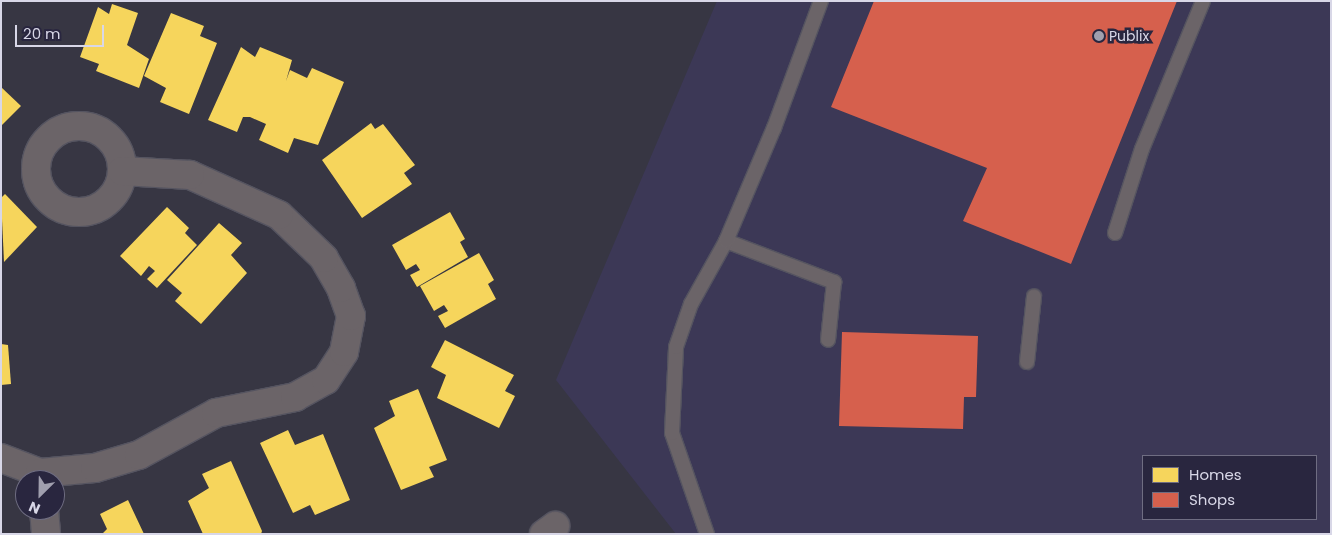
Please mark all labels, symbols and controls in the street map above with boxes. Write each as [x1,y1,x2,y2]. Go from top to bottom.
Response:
scale bar [18,15,106,47]
text: 20 m [23,23,61,44]
place label: Publix [1109,28,1149,44]
marker: Publix [1093,30,1105,42]
legend [1142,455,1317,520]
text: Homes [1189,464,1242,485]
north arrow [15,470,65,520]
text: Shops [1189,489,1235,510]
text: N [26,497,43,519]

